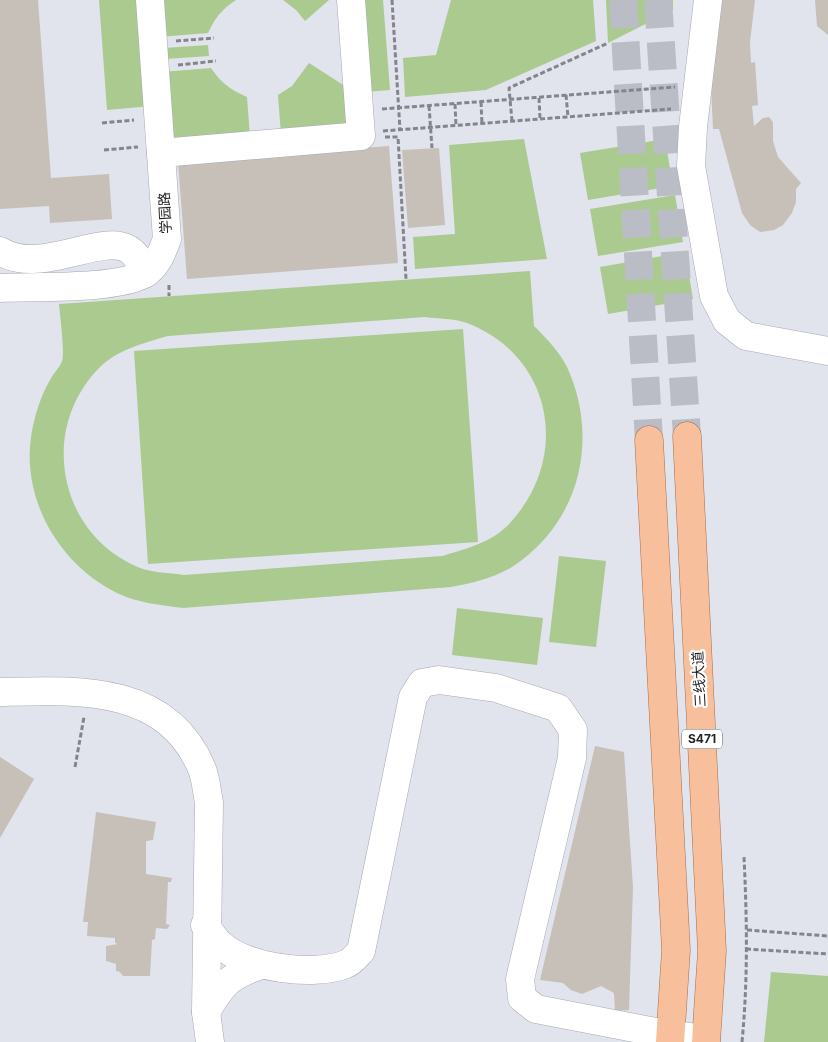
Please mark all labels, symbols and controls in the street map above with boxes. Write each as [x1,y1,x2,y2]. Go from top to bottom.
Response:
street label: 学园路 [155,192,174,234]
street label: 三线大道 [689,651,708,707]
road number: S471 [682,730,722,749]

